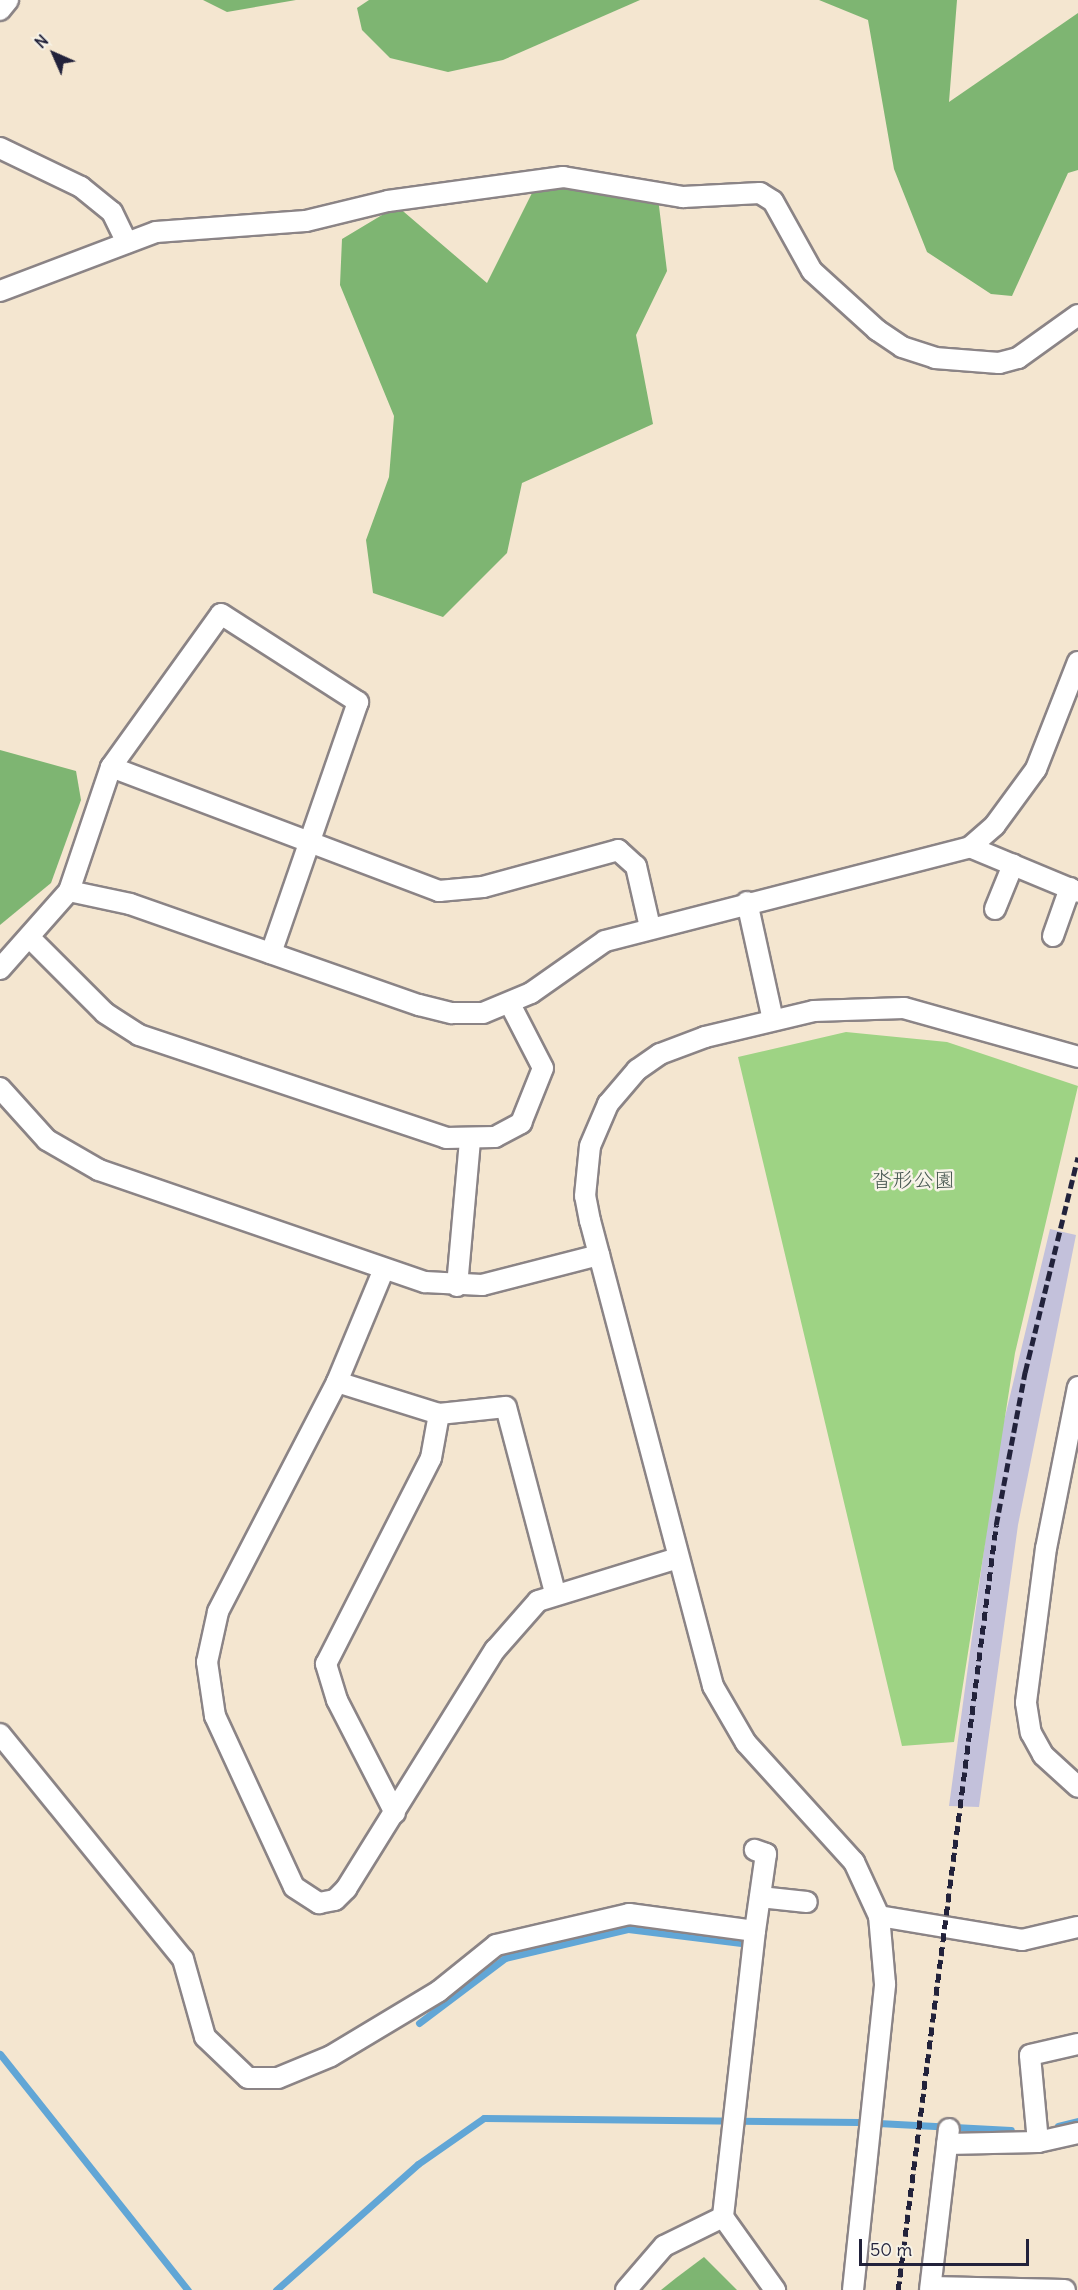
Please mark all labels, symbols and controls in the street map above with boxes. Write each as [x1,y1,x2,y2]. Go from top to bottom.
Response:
north arrow [24,24,84,84]
text: N [30,30,52,52]
park label: 沓形公園 [871,1167,955,1193]
scale bar [862,2227,1032,2265]
text: 50 m [870,2238,912,2261]

